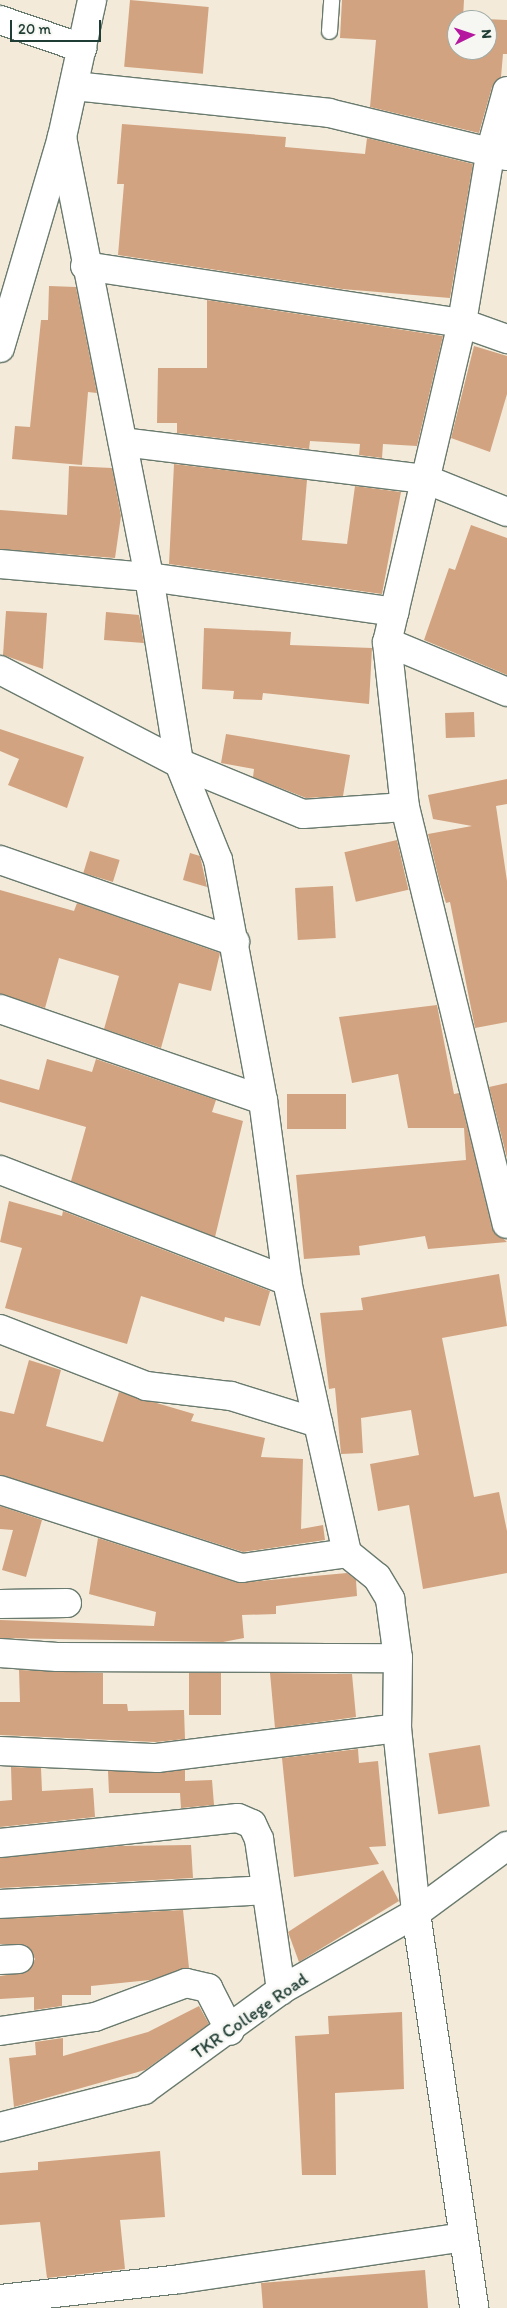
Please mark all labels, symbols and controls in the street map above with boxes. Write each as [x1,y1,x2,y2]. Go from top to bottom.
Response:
scale bar [12,10,104,42]
north arrow [447,10,497,60]
text: 20 m [18,20,51,38]
text: N [478,29,495,39]
street label: TKR College Road [188,1968,312,2064]

